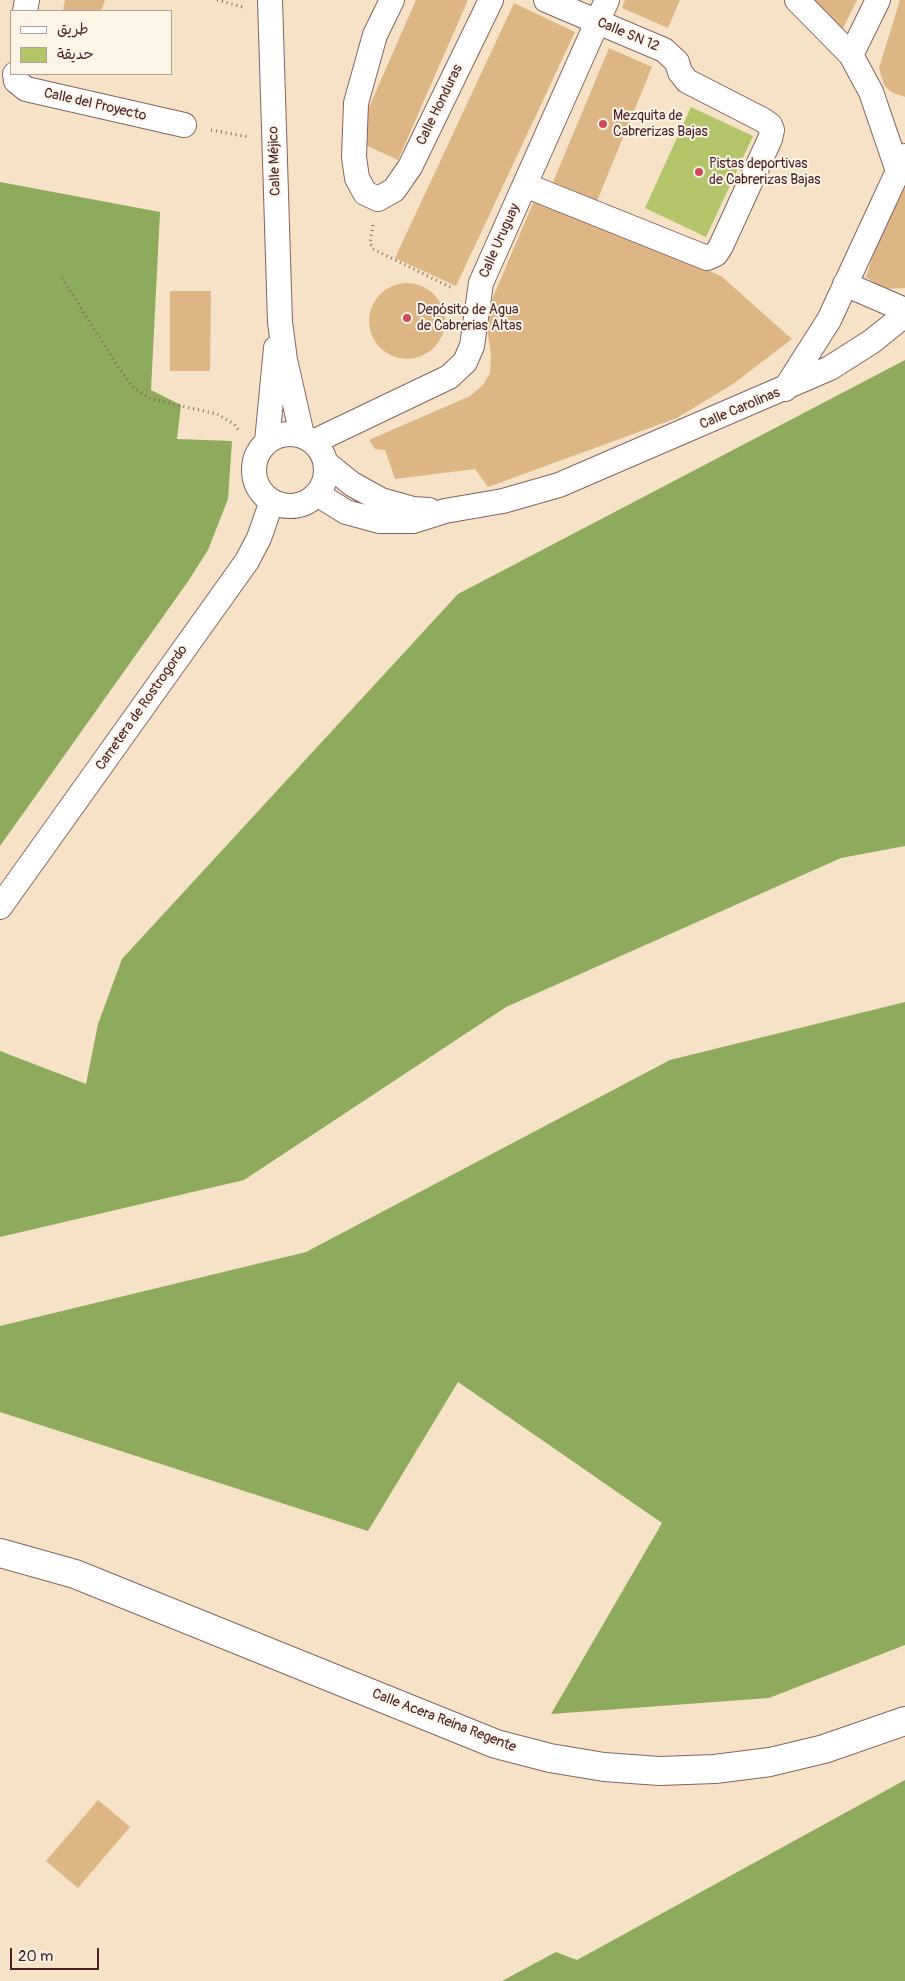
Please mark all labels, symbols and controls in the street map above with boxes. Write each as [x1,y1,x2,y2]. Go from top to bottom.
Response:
legend [10,10,172,75]
street label: Calle SN 12 [594,14,662,56]
text: طريق [57,20,89,39]
text: حديقة [57,45,94,64]
street label: Calle Honduras [413,62,467,148]
street label: Calle del Proyecto [42,85,148,125]
place label: Mezquita de Cabrerizas Bajas [613,108,708,140]
marker: Mezquita de Cabrerizas Bajas [597,118,609,130]
street label: Calle Méjico [265,126,285,196]
place label: Pistas deportivas de Cabrerizas Bajas [709,156,821,188]
marker: Pistas deportivas de Cabrerizas Bajas [693,166,705,178]
street label: Calle Uruguay [476,201,524,281]
place label: Depósito de Agua de Cabrerias Altas [417,302,522,334]
marker: Depósito de Agua de Cabrerias Altas [401,312,413,324]
street label: Calle Carolinas [697,385,783,433]
street label: Carretera de Rostrogordo [92,642,192,774]
street label: Calle Acera Reina Regente [369,1686,519,1756]
scale bar [12,1938,101,1970]
text: 20 m [18,1947,53,1966]

